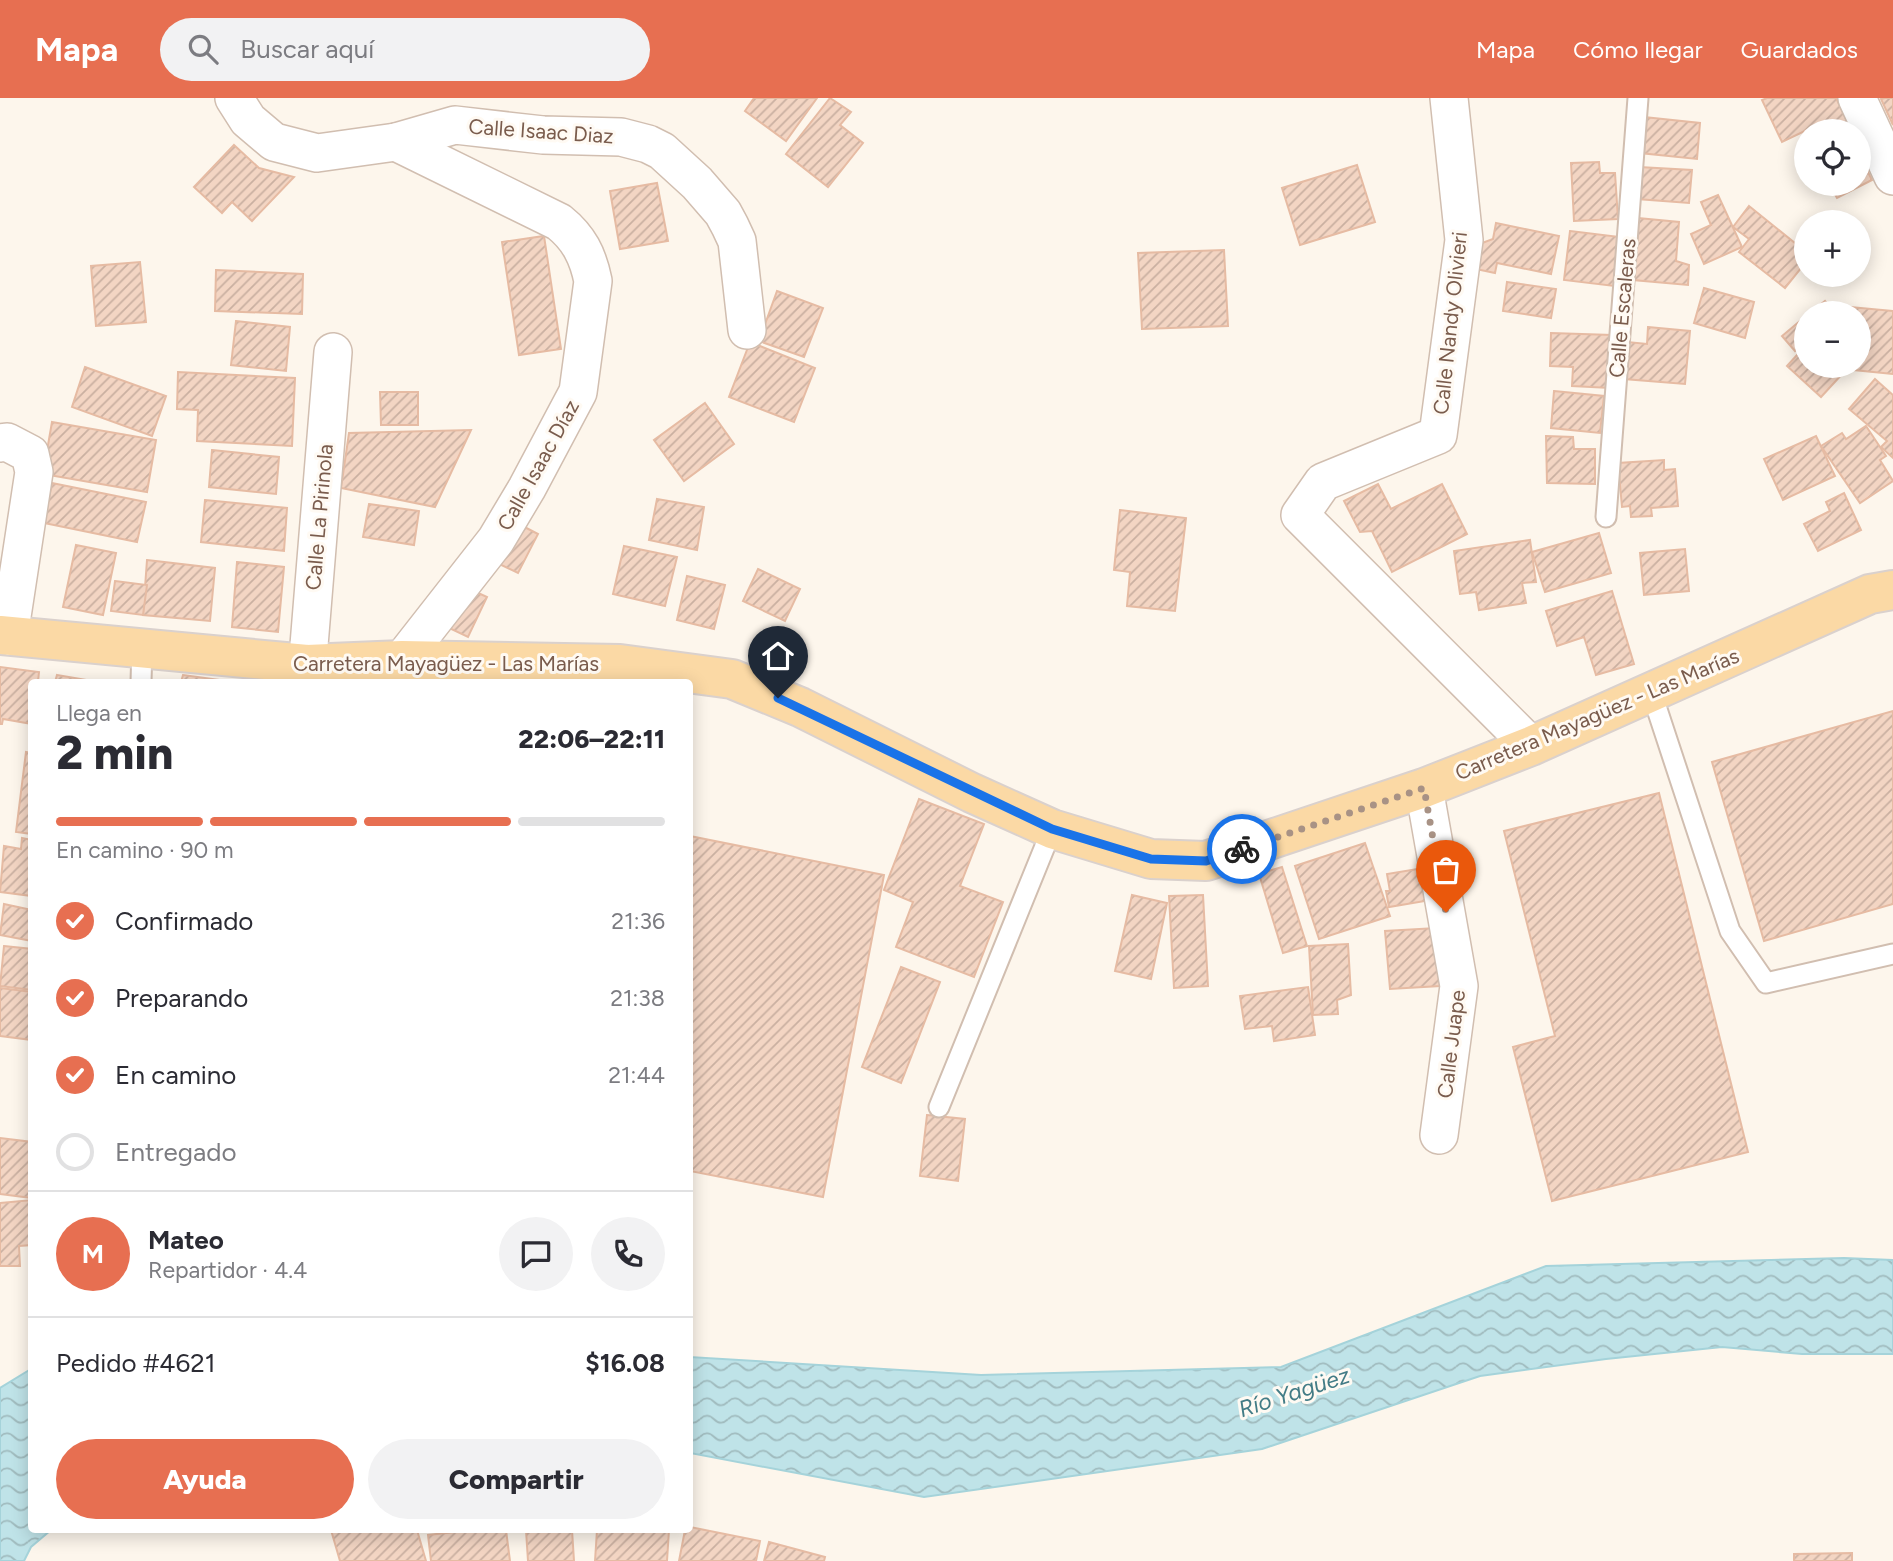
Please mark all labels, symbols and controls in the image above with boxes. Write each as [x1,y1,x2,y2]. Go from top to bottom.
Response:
search box [160,18,650,81]
text: Mapa [35,30,118,69]
icon: search [184,30,222,68]
text: Buscar aquí [240,33,374,65]
text: Mapa [1476,35,1535,64]
text: Cómo llegar [1573,35,1703,64]
text: Guardados [1741,35,1858,64]
street label: Calle Isaac Diaz [468,113,614,149]
map controls [1794,119,1871,378]
button: locate [1794,119,1871,196]
button: + [1794,210,1871,287]
street label: Calle Nandy Olivieri [1428,230,1472,416]
street label: Calle Escaleras [1603,237,1641,379]
button: − [1794,301,1871,378]
street label: Calle Isaac Díaz [492,395,584,535]
street label: Calle La Pirinola [300,443,338,591]
pin [748,626,808,698]
icon: home [759,637,797,675]
street label: Carretera Mayagüez - Las Marías [1451,643,1743,785]
street label: Carretera Mayagüez - Las Marías [293,651,599,676]
text: Llega en [56,699,142,727]
text: 22:06–22:11 [518,723,665,755]
text: 2 min [56,725,173,781]
courier [1207,814,1277,884]
icon: bike [1223,830,1261,868]
text: En camino · 90 m [56,836,234,864]
pin [1416,840,1476,912]
icon: bag [1427,851,1465,889]
icon: check [56,902,94,940]
text: Confirmado [115,905,253,937]
text: 21:36 [611,907,665,935]
icon: check [56,979,94,1017]
text: Preparando [115,982,248,1014]
text: 21:38 [610,984,665,1012]
street label: Calle Juape [1432,988,1470,1100]
icon: check [56,1056,94,1094]
text: En camino [115,1059,236,1091]
text: 21:44 [608,1061,665,1089]
text: Entregado [115,1136,237,1168]
button: chat [499,1217,573,1291]
button: phone [591,1217,665,1291]
text: Mateo [148,1224,224,1256]
text: M [82,1238,104,1270]
text: Repartidor · 4.4 [148,1256,307,1284]
text: Pedido #4621 [56,1347,215,1379]
text: $16.08 [585,1347,665,1379]
water label: Río Yagüez [1235,1361,1354,1423]
button: Ayuda [56,1439,354,1519]
button: Compartir [368,1439,665,1519]

